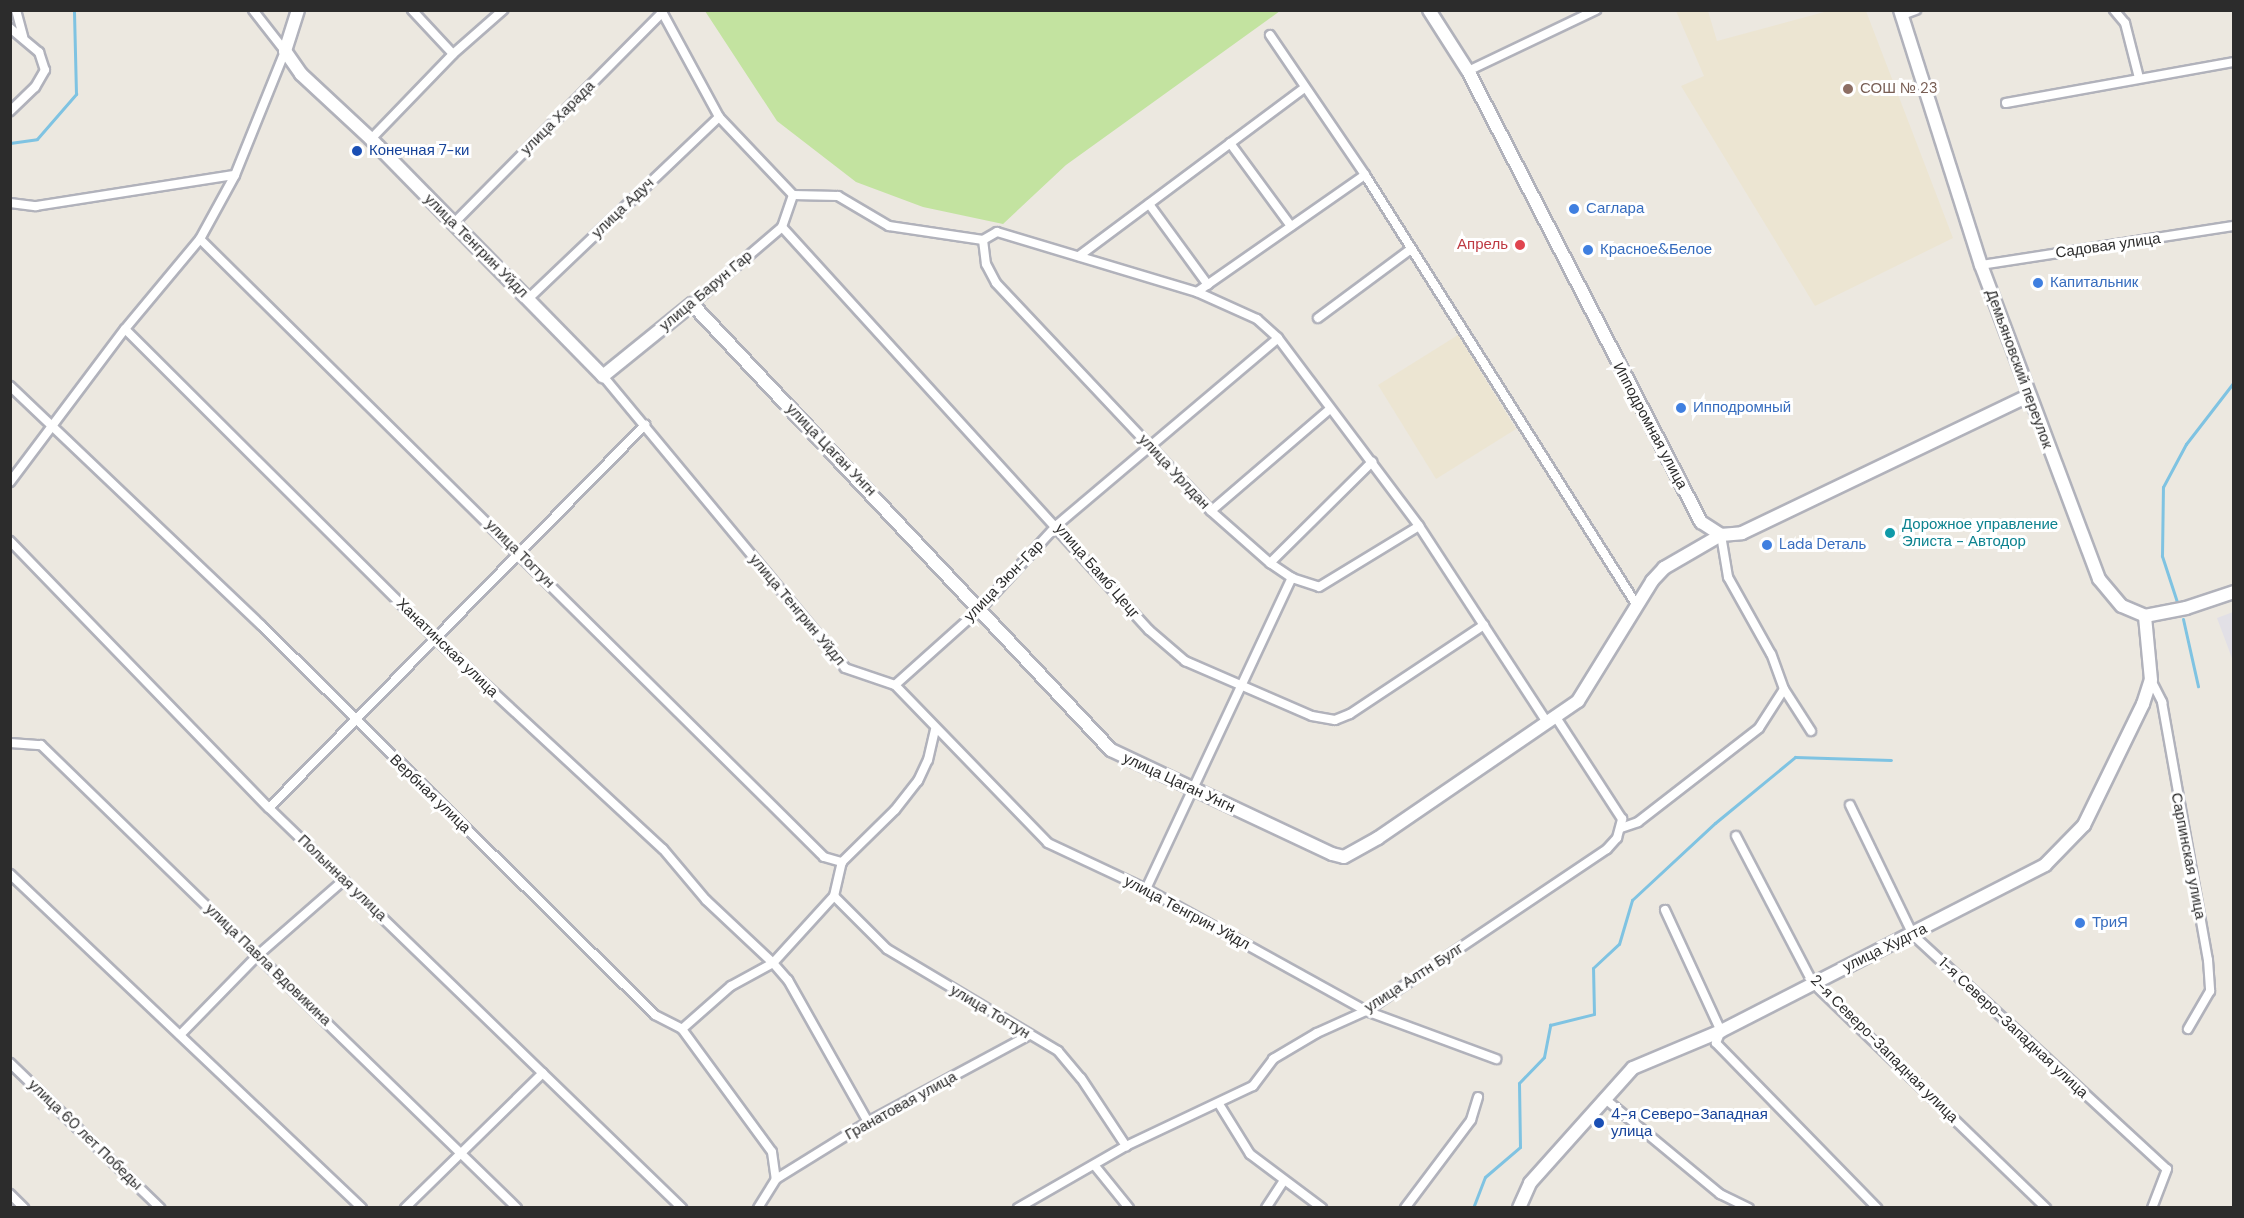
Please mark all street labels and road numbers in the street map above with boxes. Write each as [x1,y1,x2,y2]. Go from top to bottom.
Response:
street label: улица Харада [517,77,599,159]
street label: улица Адуч [588,174,658,242]
street label: улица Тенгрин Уйдл [420,190,532,302]
street label: Садовая улица [2054,230,2162,262]
street label: улица Барун Гар [656,247,756,335]
street label: Демьяновский переулок [1982,287,2056,451]
street label: Ипподромная улица [1609,360,1691,492]
street label: улица Цаган Унгн [782,400,880,500]
street label: улица Урлдан [1135,431,1213,513]
street label: улица Тогтун [482,516,558,592]
street label: улица Бамб Цецг [1051,520,1143,622]
street label: улица Зюн-Гар [961,537,1047,625]
street label: улица Тенгрин Уйдл [745,551,849,669]
street label: Ханатинская улица [392,595,502,701]
street label: улица Цаган Унгн [1120,749,1238,817]
street label: Вербная улица [386,751,474,837]
street label: Сарпинская улица [2167,791,2209,921]
street label: Полынная улица [294,831,390,925]
street label: улица Тенгрин Уйдл [1121,872,1253,954]
street label: улица Павла Вдовикина [201,900,335,1030]
street label: улица Худгта [1840,920,1930,976]
street label: улица Алтн Булг [1361,939,1467,1017]
street label: 1-я Северо-Западная улица [1935,954,2091,1102]
street label: 2-я Северо-Западная улица [1806,971,1962,1127]
street label: улица Тогтун [947,981,1033,1043]
street label: Гранатовая улица [842,1068,960,1144]
street label: улица 60 лет Победы [24,1076,146,1194]

